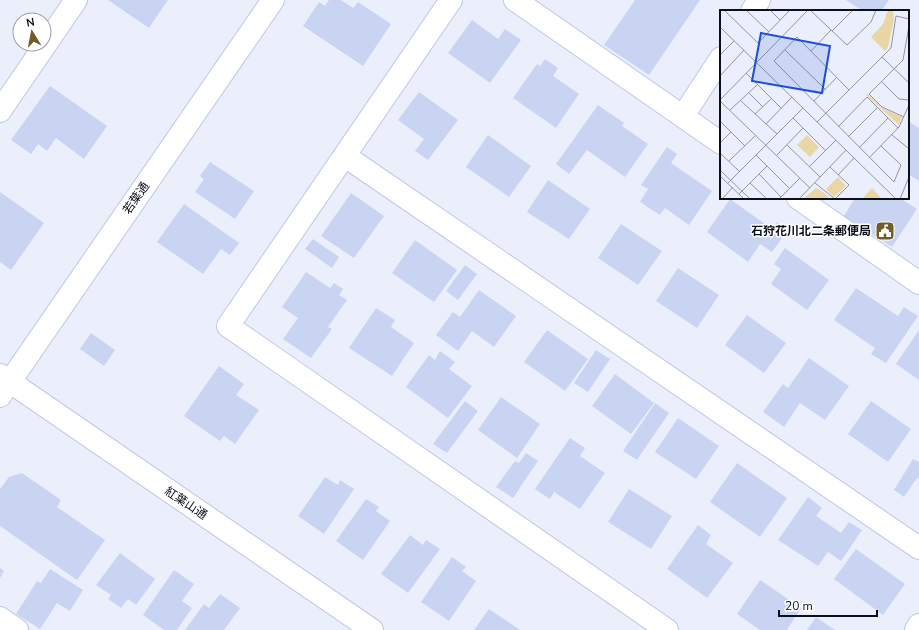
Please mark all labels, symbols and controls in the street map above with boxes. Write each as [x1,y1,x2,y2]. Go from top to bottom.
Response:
inset map [720,10,909,199]
north arrow [12,12,52,52]
text: N [25,15,36,31]
street label: 若葉通 [119,179,153,217]
public building icon: 石狩花川北二条郵便局 [874,220,896,242]
place label: 石狩花川北二条郵便局 [751,223,871,239]
street label: 紅葉山通 [162,483,210,523]
scale bar [779,592,877,618]
text: 20 m [785,598,813,614]

